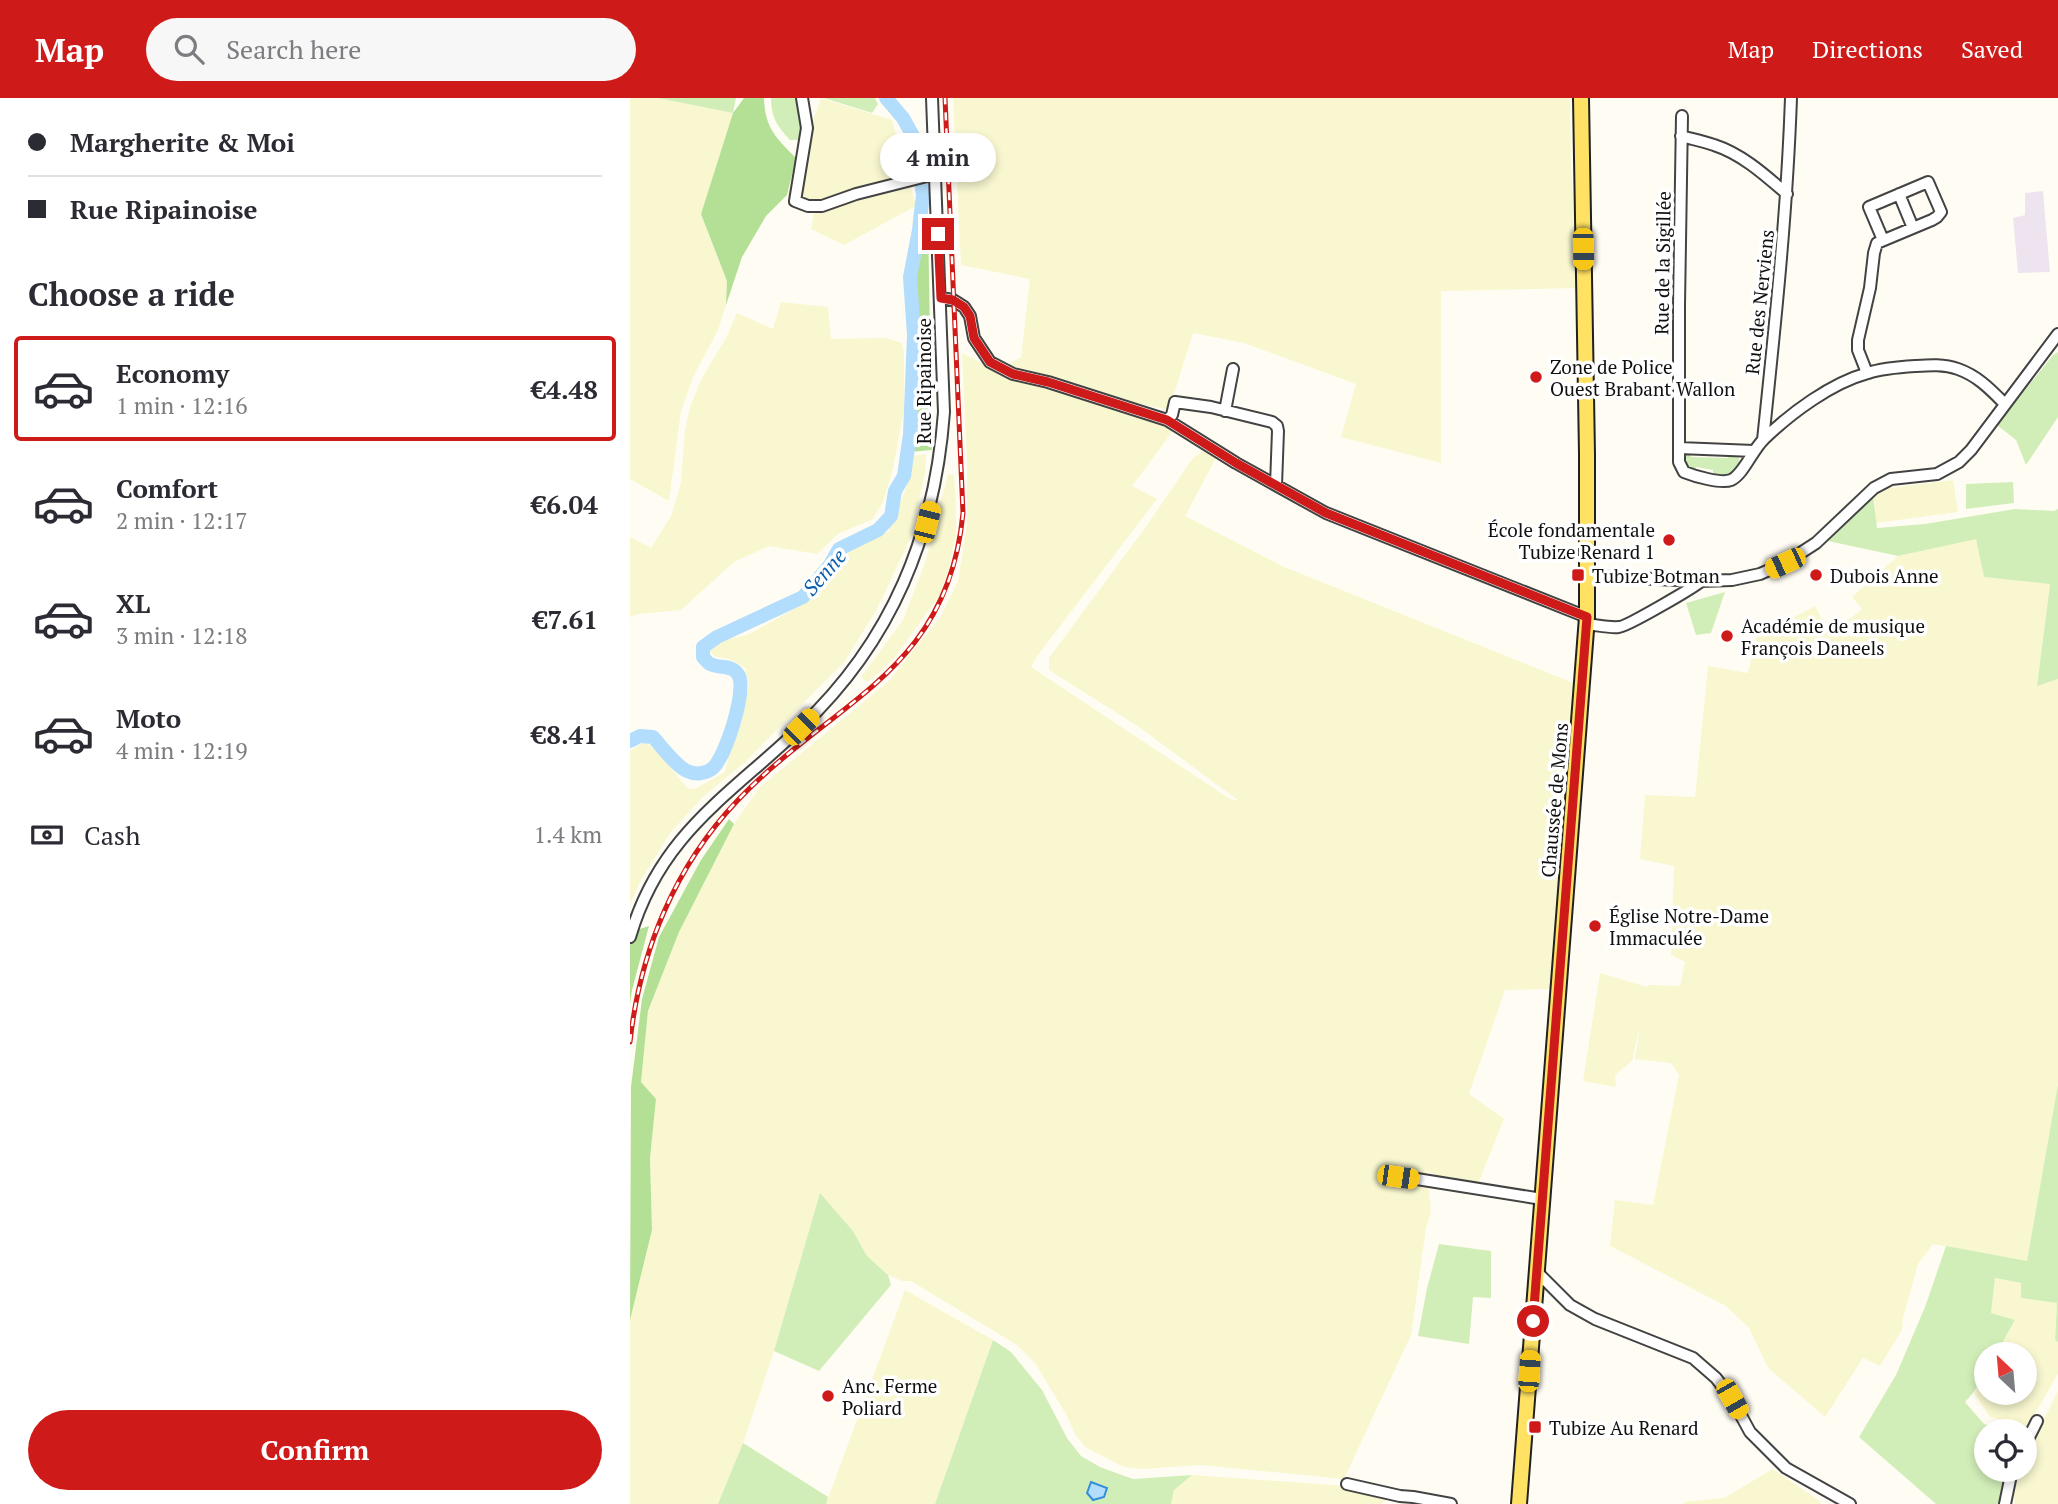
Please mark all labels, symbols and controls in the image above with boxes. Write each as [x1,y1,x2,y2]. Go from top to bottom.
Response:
search box [146,18,636,81]
text: Map [35,28,104,71]
icon: search [170,30,208,68]
text: Search here [226,32,361,66]
text: Map [1728,33,1774,65]
text: Directions [1812,33,1923,65]
text: Saved [1961,33,2023,65]
text: Margherite & Moi [70,125,295,159]
callout: 4 min [880,132,996,181]
text: 4 min [907,142,969,173]
street label: Rue de la Sigillée [1648,191,1676,335]
text: Rue Ripainoise [70,192,258,226]
route end [922,218,954,250]
car [1573,228,1594,270]
street label: Rue des Nerviens [1739,228,1779,376]
text: Choose a ride [28,273,235,315]
street label: Rue Ripainoise [911,318,936,444]
place label: Zone de Police Ouest Brabant Wallon [1550,354,1735,401]
text: Economy [116,356,229,390]
icon: car [32,357,95,420]
marker: Zone de Police Ouest Brabant Wallon [1528,369,1544,385]
text: €4.48 [532,372,598,406]
text: 1 min · 12:16 [116,390,248,421]
text: Comfort [116,471,218,505]
icon: car [32,472,95,535]
text: €6.04 [532,487,598,521]
car [912,499,943,545]
text: 2 min · 12:17 [116,505,248,536]
place label: École fondamentale Tubize Renard 1 [1488,517,1655,564]
marker: École fondamentale Tubize Renard 1 [1661,532,1677,548]
water label: Senne [796,542,852,601]
car [1762,545,1809,581]
place label: Tubize Botman [1592,563,1720,588]
place label: Dubois Anne [1830,563,1939,588]
marker: Tubize Botman [1570,567,1586,583]
marker: Dubois Anne [1808,567,1824,583]
text: XL [116,586,150,620]
icon: car [32,587,95,650]
text: €7.61 [533,602,598,636]
place label: Académie de musique François Daneels [1741,613,1925,660]
text: 3 min · 12:18 [116,620,248,651]
marker: Académie de musique François Daneels [1719,628,1735,644]
text: Moto [116,701,181,735]
icon: car [32,702,95,765]
car [779,705,824,749]
text: €8.41 [532,717,598,751]
street label: Chaussée de Mons [1535,722,1573,878]
text: 4 min · 12:19 [116,735,248,766]
icon: cash [28,816,66,854]
text: Cash [84,818,140,852]
text: 1.4 km [534,819,602,850]
place label: Église Notre-Dame Immaculée [1609,903,1769,950]
marker: Église Notre-Dame Immaculée [1587,918,1603,934]
car [1376,1164,1421,1190]
route start [1517,1305,1549,1337]
north arrow [1974,1342,2037,1405]
map controls [1974,1342,2037,1482]
car [1518,1349,1541,1393]
place label: Anc. Ferme Poliard [842,1373,937,1420]
car [1713,1376,1752,1422]
marker: Anc. Ferme Poliard [820,1388,836,1404]
button: Confirm [28,1410,602,1490]
place label: Tubize Au Renard [1549,1415,1699,1440]
marker: Tubize Au Renard [1527,1419,1543,1435]
button: locate [1974,1419,2037,1482]

